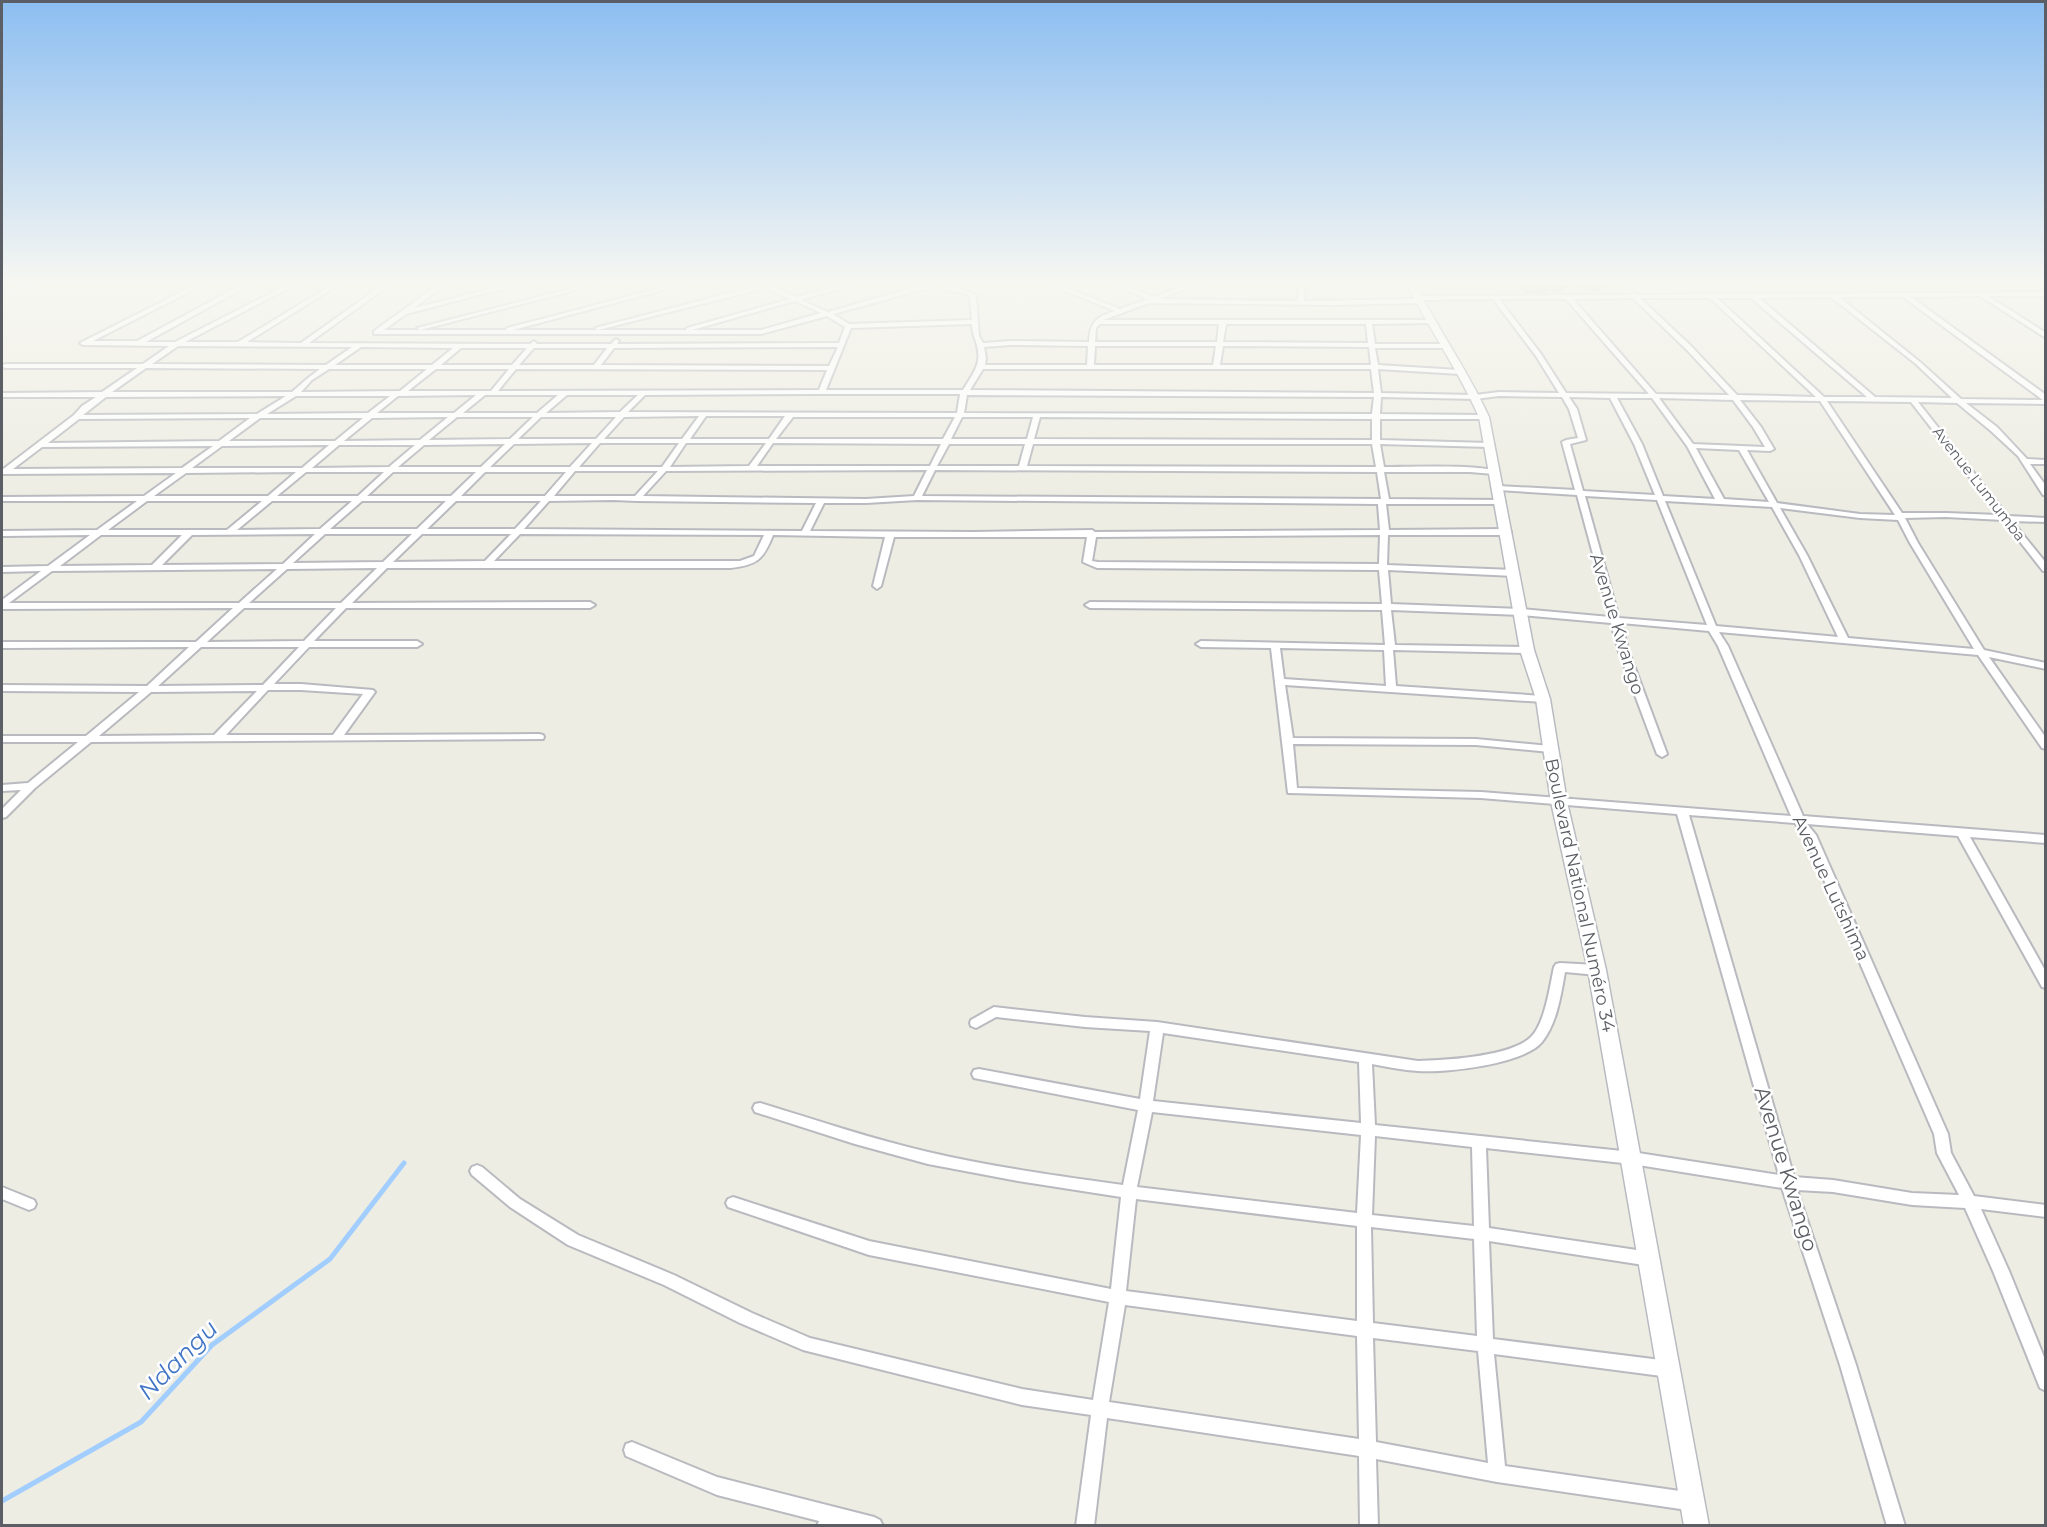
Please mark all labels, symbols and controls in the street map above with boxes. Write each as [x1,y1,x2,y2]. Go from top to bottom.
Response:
street label: Avenue Lumumba [1929,423,2030,545]
street label: Avenue Kwango [1585,551,1649,697]
street label: Boulevard National Numéro 34 [1540,756,1620,1034]
street label: Avenue Lutshima [1788,812,1874,964]
street label: Avenue Kwango [1750,1083,1823,1254]
water label: Ndangu [132,1314,224,1406]

